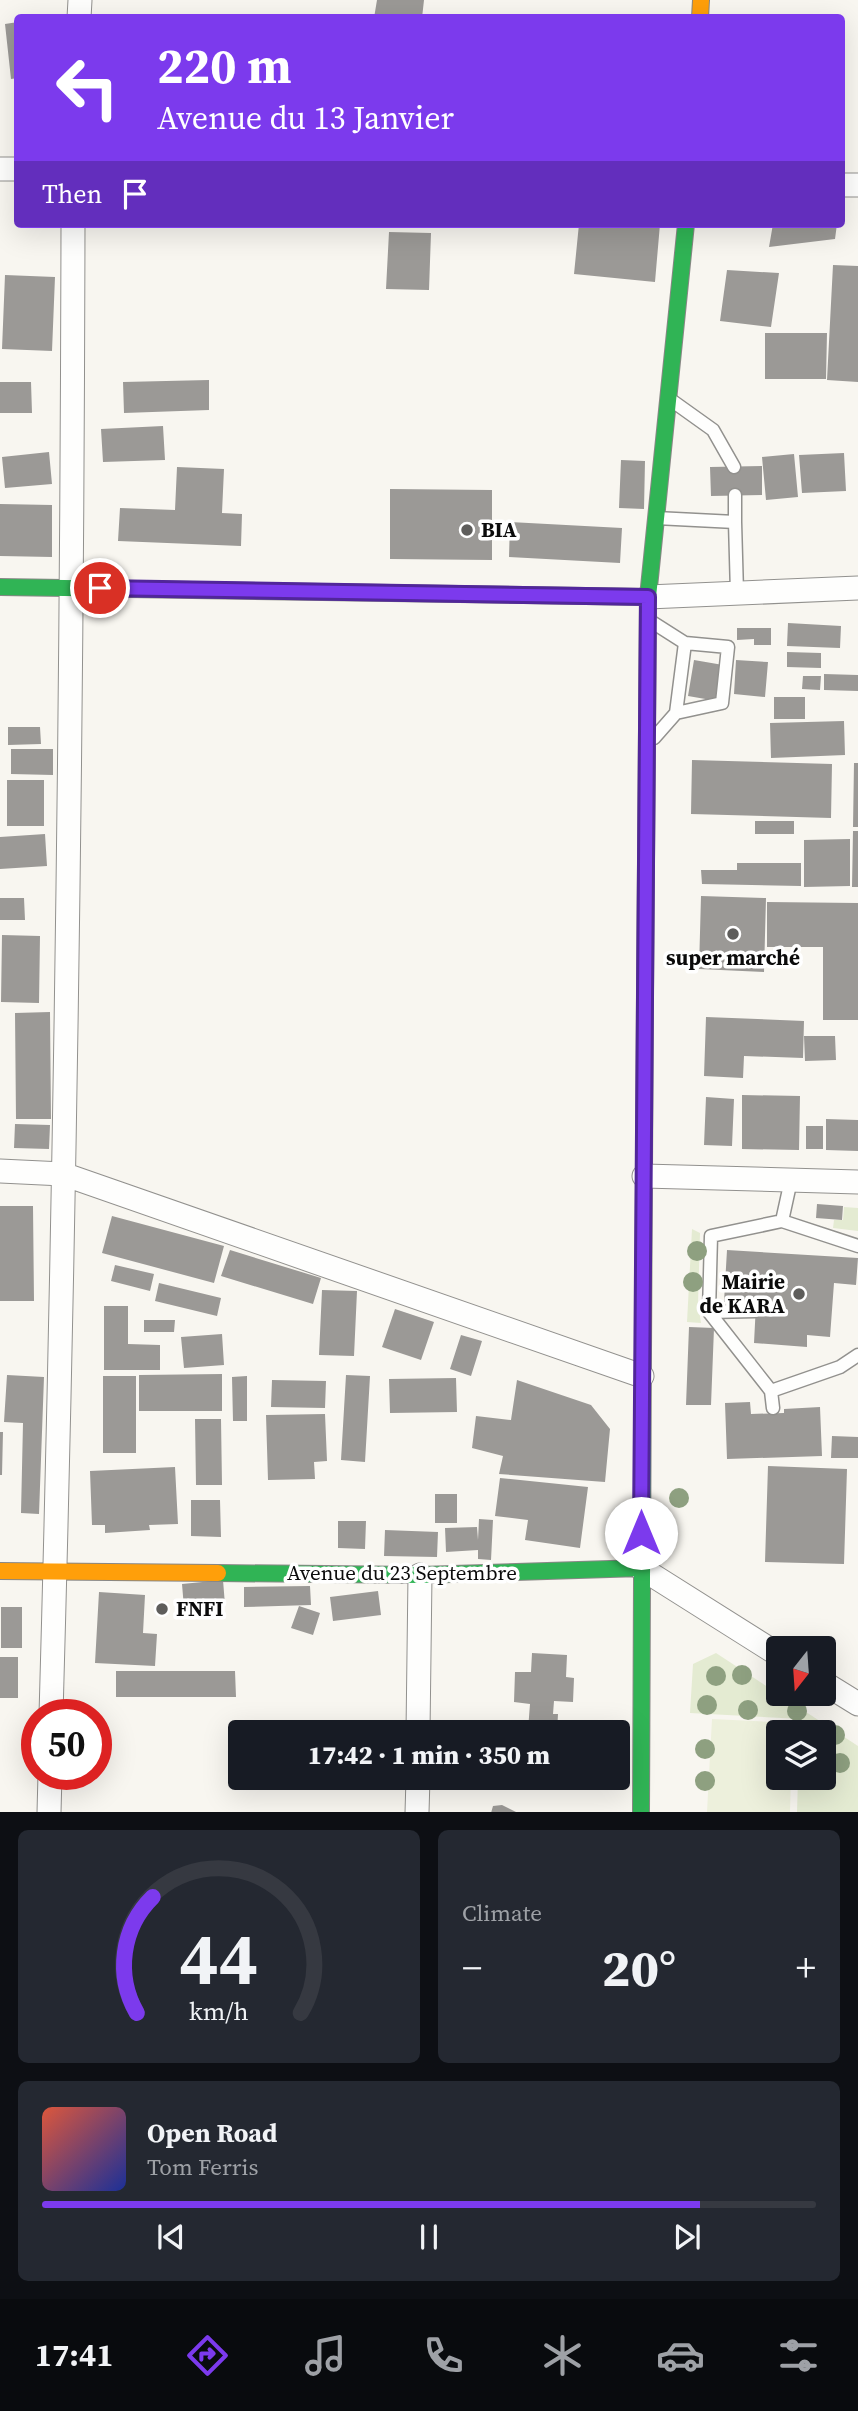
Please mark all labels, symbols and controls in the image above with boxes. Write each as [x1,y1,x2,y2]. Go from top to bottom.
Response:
text: 220 m [157,32,292,99]
icon: left [42,42,133,133]
text: Avenue du 13 Janvier [157,96,454,140]
icon: arrive [116,175,154,213]
text: Then [42,176,102,212]
place label: BIA [481,515,517,544]
marker: BIA [459,522,475,538]
pin [70,558,130,618]
icon: arrive [81,569,119,607]
marker: super marché [725,926,741,942]
place label: super marché [666,943,800,972]
place label: Mairie de KARA [699,1267,785,1320]
marker: Mairie de KARA [791,1286,807,1302]
position arrow [604,1496,678,1570]
street label: Avenue du 23 Septembre [287,1558,517,1587]
place label: FNFI [176,1594,223,1623]
marker: FNFI [154,1601,170,1617]
north arrow [766,1636,836,1706]
map controls [766,1636,836,1790]
speed limit sign: 50 [21,1699,112,1790]
button: layers [766,1720,836,1790]
text: 17:42 · 1 min · 350 m [308,1737,550,1773]
text: Climate [462,1897,542,1929]
text: 44 [180,1908,258,2007]
text: 20° [602,1932,676,2003]
text: − [462,1942,482,1994]
text: + [796,1942,816,1994]
text: km/h [189,1993,249,2027]
text: Open Road [147,2115,278,2151]
text: Tom Ferris [147,2151,258,2183]
icon: previous [152,2218,190,2256]
icon: pause [410,2218,448,2256]
icon: next [668,2218,706,2256]
icon: directions [183,2331,232,2380]
icon: music [301,2331,350,2380]
icon: phone [419,2331,468,2380]
icon: climate [538,2331,587,2380]
icon: car [656,2331,705,2380]
icon: filters [774,2331,823,2380]
text: 17:41 [35,2333,114,2377]

